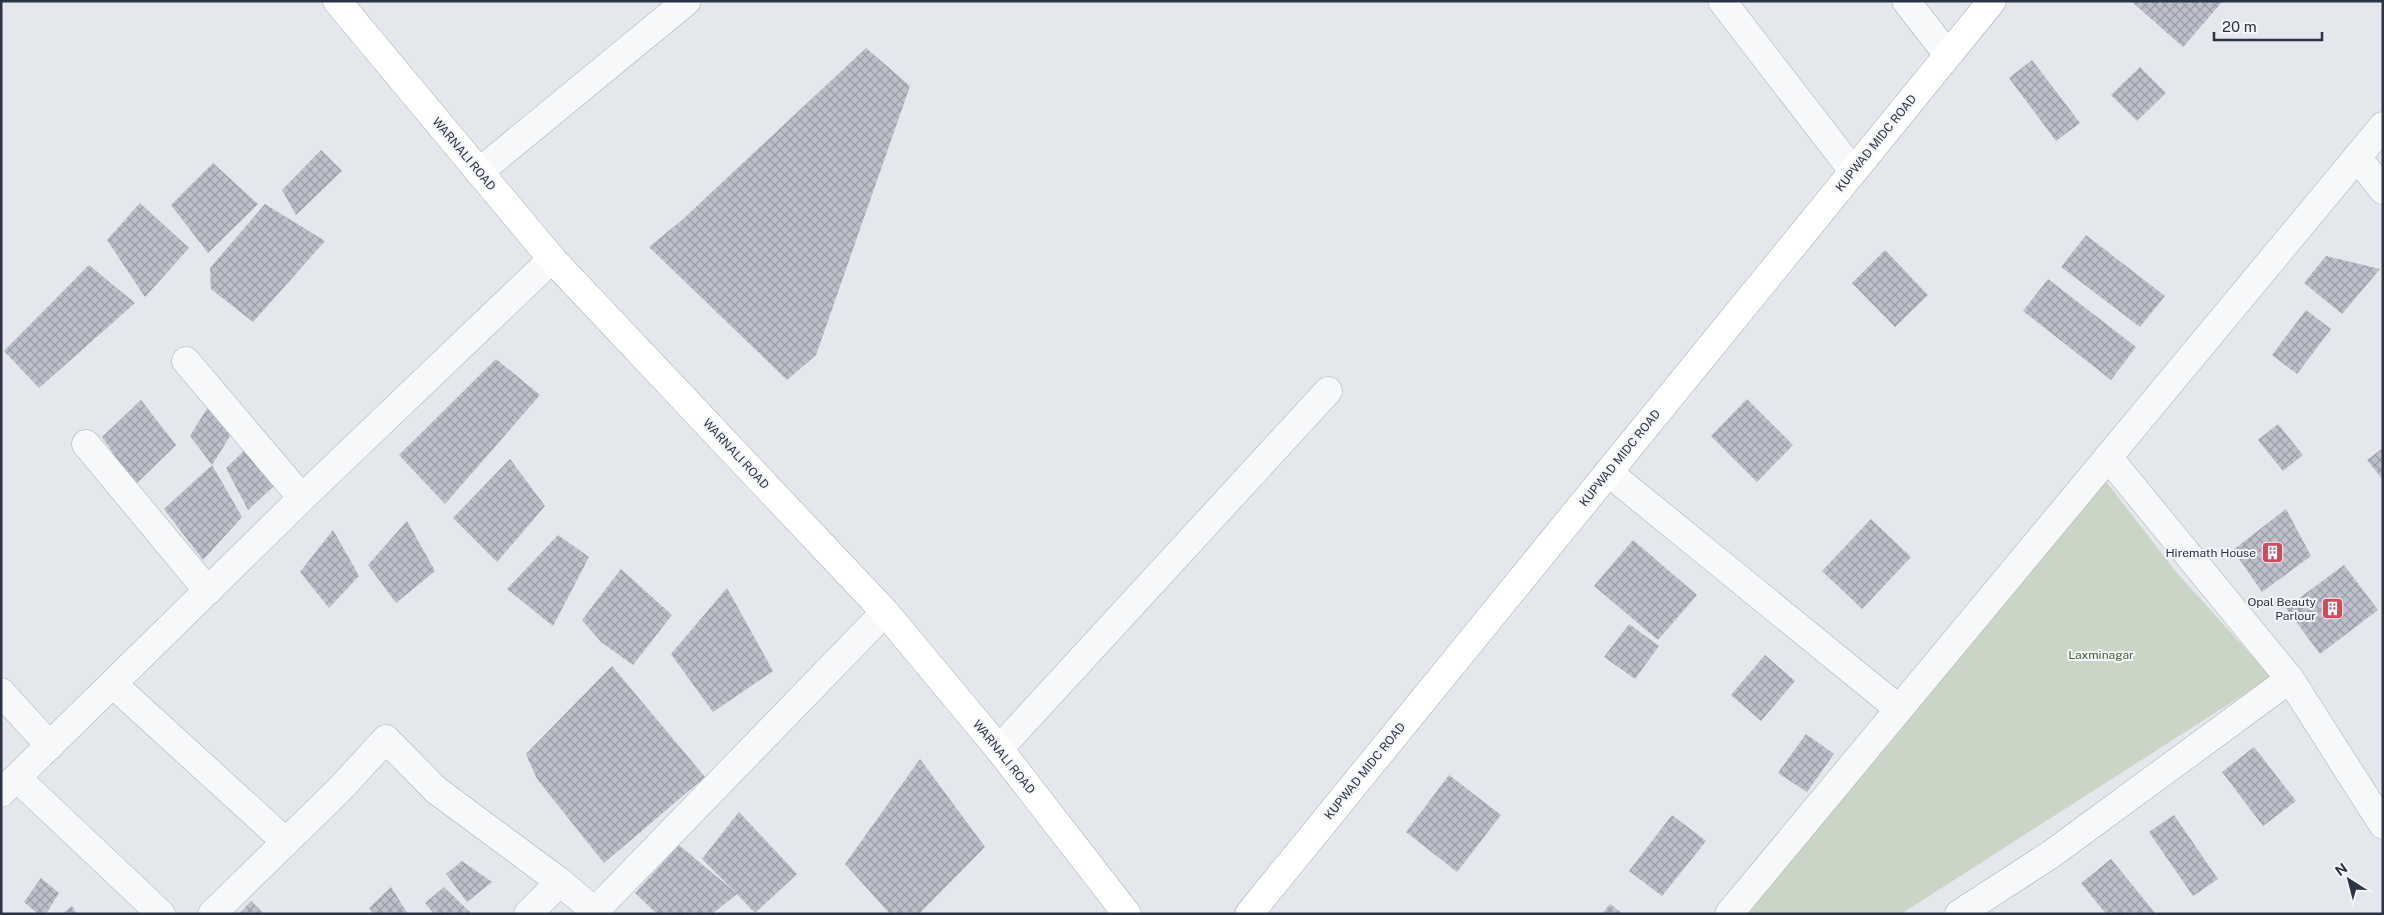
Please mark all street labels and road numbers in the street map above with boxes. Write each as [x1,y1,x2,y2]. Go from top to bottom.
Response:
street label: KUPWAD MIDC ROAD [1833,92,1919,194]
street label: WARNALI ROAD [429,115,499,193]
street label: KUPWAD MIDC ROAD [1577,407,1663,509]
street label: WARNALI ROAD [700,416,772,492]
street label: WARNALI ROAD [970,717,1038,797]
street label: KUPWAD MIDC ROAD [1322,720,1408,822]

